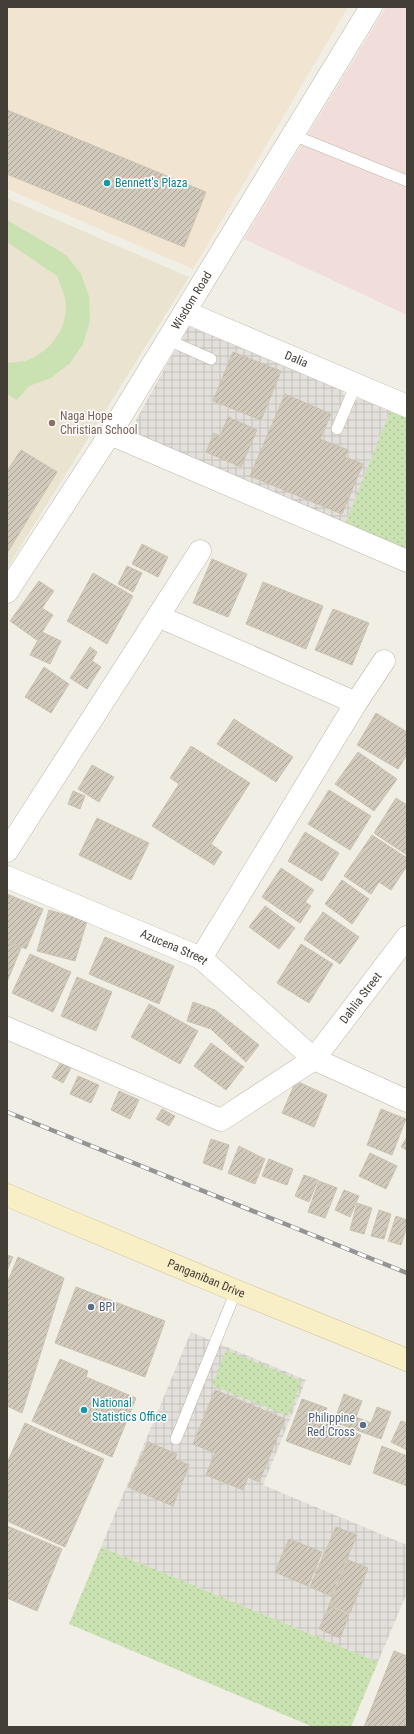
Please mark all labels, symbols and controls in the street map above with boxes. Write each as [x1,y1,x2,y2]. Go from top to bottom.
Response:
place label: Bennett's Plaza [115,176,188,190]
marker: Bennett's Plaza [102,178,112,188]
street label: Wisdom Road [169,269,215,332]
street label: Dalia [283,348,310,370]
place label: Naga Hope Christian School [60,409,137,437]
marker: Naga Hope Christian School [47,418,57,428]
street label: Azucena Street [138,926,211,968]
street label: Dahlia Street [337,969,385,1026]
street label: Panganiban Drive [165,1256,247,1301]
place label: BPI [99,1300,115,1314]
marker: BPI [86,1302,96,1312]
place label: National Statistics Office [92,1396,167,1424]
marker: National Statistics Office [79,1405,89,1415]
place label: Philippine Red Cross [307,1411,355,1439]
marker: Philippine Red Cross [358,1420,368,1430]

